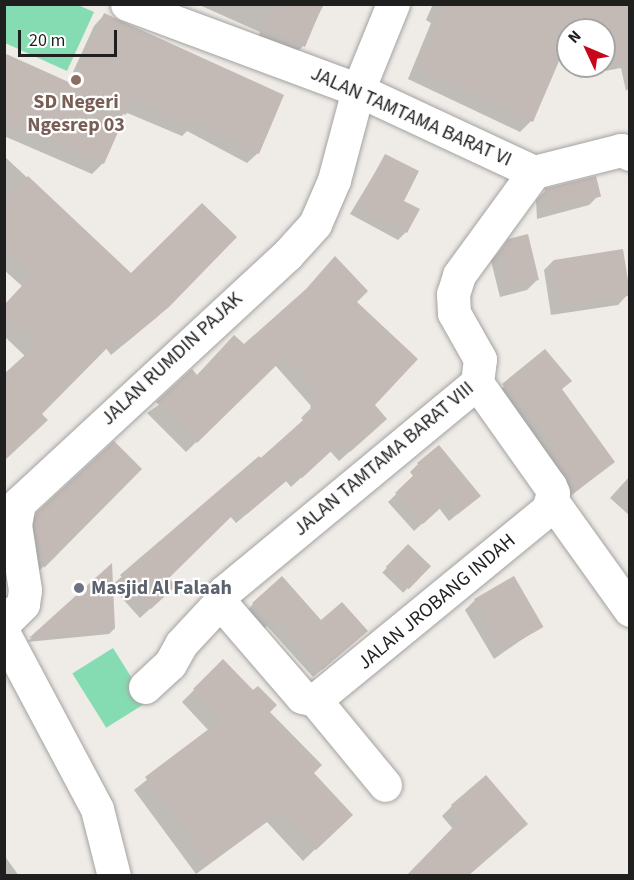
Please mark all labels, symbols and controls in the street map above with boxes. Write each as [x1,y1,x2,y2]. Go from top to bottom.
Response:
scale bar [21,18,120,56]
north arrow [556,18,616,78]
text: N [563,25,586,48]
text: 20 m [29,28,65,53]
street label: JALAN TAMTAMA BARAT VI [307,62,515,172]
marker: SD Negeri Ngesrep 03 [69,73,83,87]
place label: SD Negeri Ngesrep 03 [27,90,125,137]
street label: JALAN RUMDIN PAJAK [96,287,248,431]
street label: JALAN TAMTAMA BARAT VIII [289,377,479,541]
street label: JALAN JROBANG INDAH [353,529,521,675]
place label: Masjid Al Falaah [91,576,232,600]
marker: Masjid Al Falaah [72,581,86,595]

